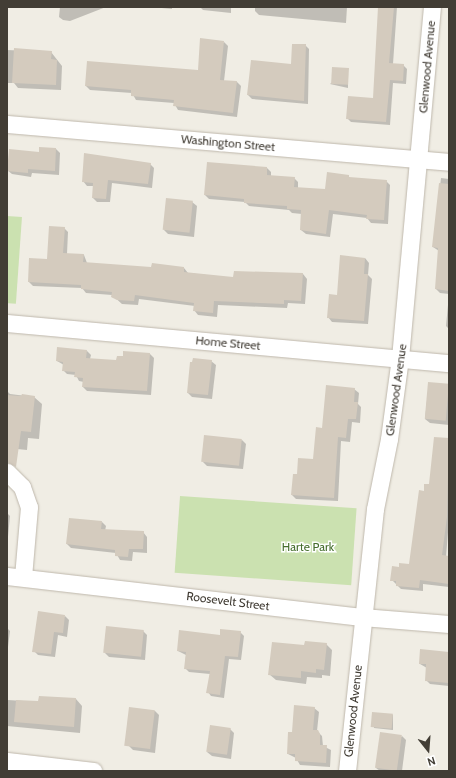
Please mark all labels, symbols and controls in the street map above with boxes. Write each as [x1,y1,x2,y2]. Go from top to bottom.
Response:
street label: Glenwood Avenue [416,20,438,114]
street label: Washington Street [180,132,276,154]
street label: Home Street [195,333,261,353]
street label: Glenwood Avenue [382,343,410,437]
park label: Harte Park [282,540,334,554]
street label: Roosevelt Street [186,589,270,613]
street label: Glenwood Avenue [341,664,365,758]
north arrow [408,730,448,770]
text: N [426,754,437,769]

